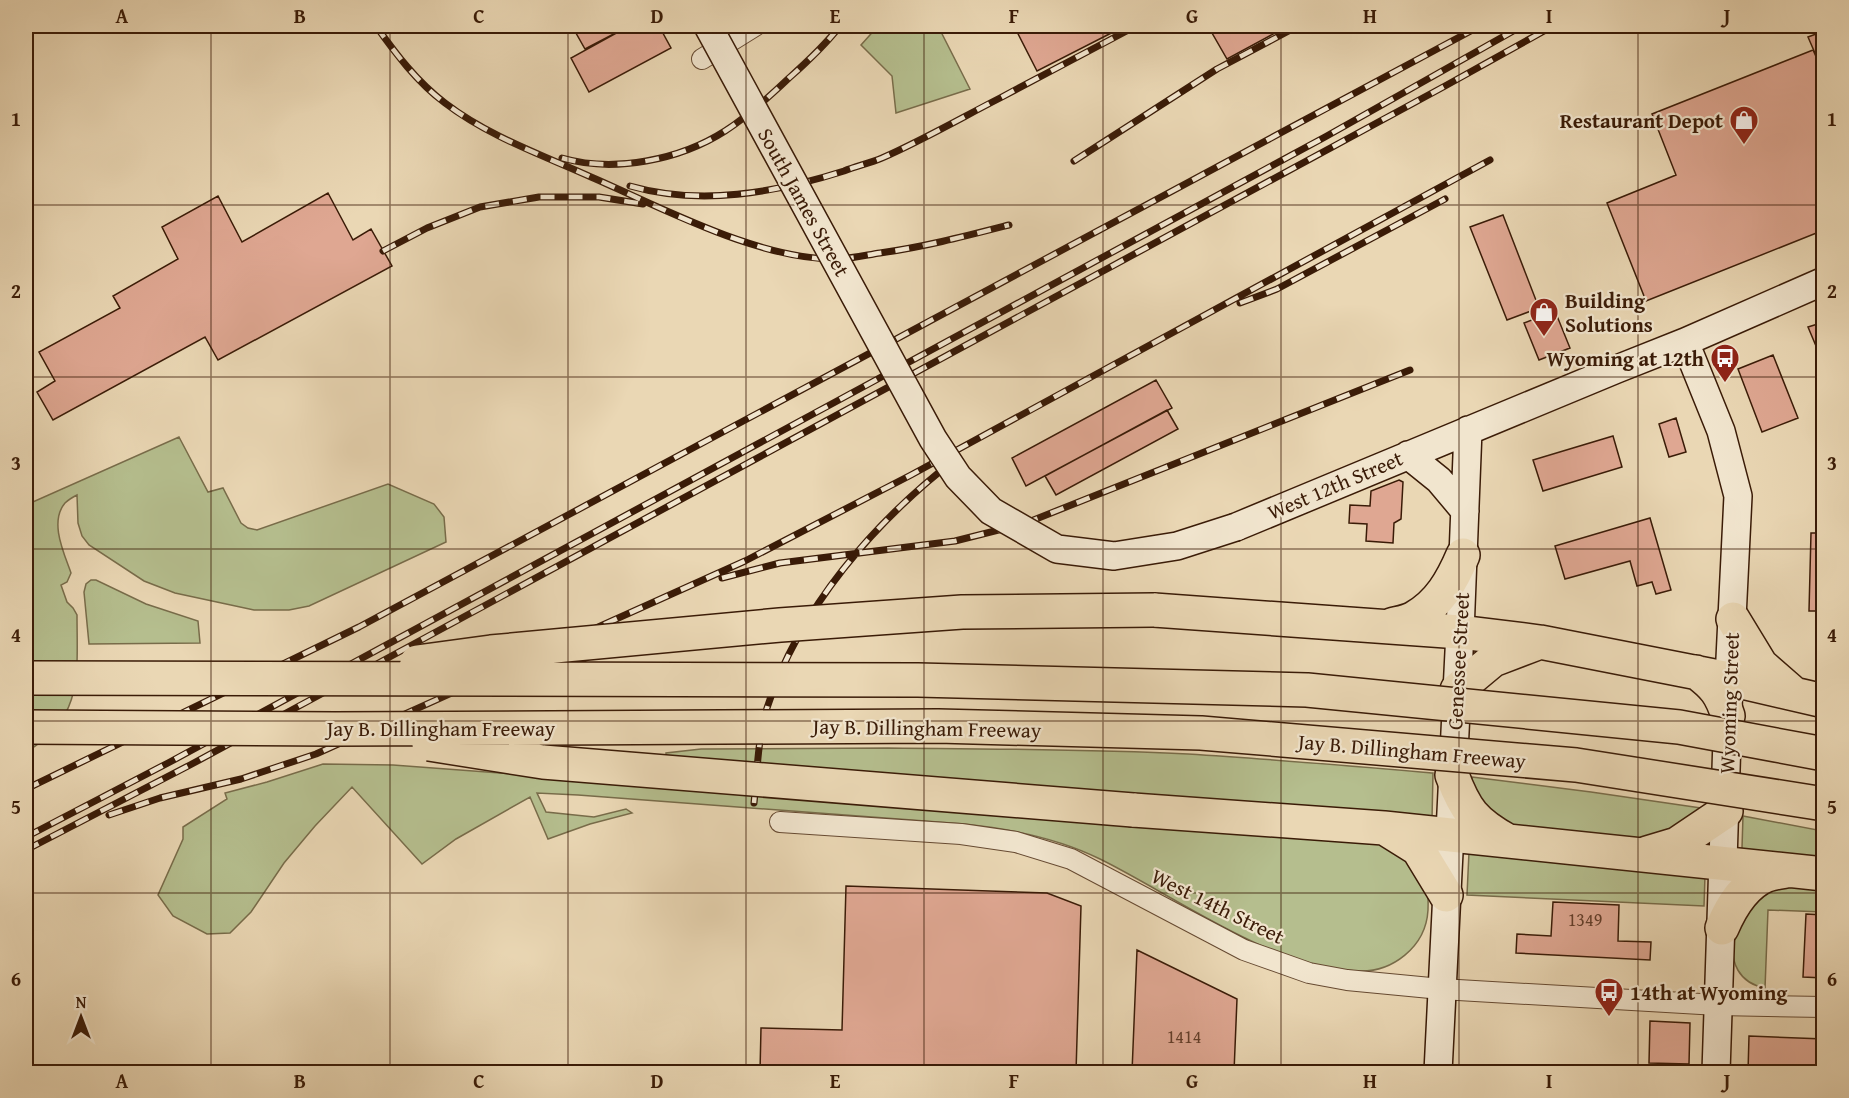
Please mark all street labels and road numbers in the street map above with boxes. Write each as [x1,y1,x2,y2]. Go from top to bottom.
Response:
street label: South James Street [750,122,858,283]
street label: West 12th Street [1262,442,1408,527]
street label: Genessee Street [1439,591,1477,731]
street label: Wyoming Street [1711,631,1747,774]
street label: Jay B. Dillingham Freeway [809,710,1042,746]
street label: Jay B. Dillingham Freeway [324,713,556,744]
street label: Jay B. Dillingham Freeway [1294,725,1528,776]
street label: West 14th Street [1146,860,1290,952]

